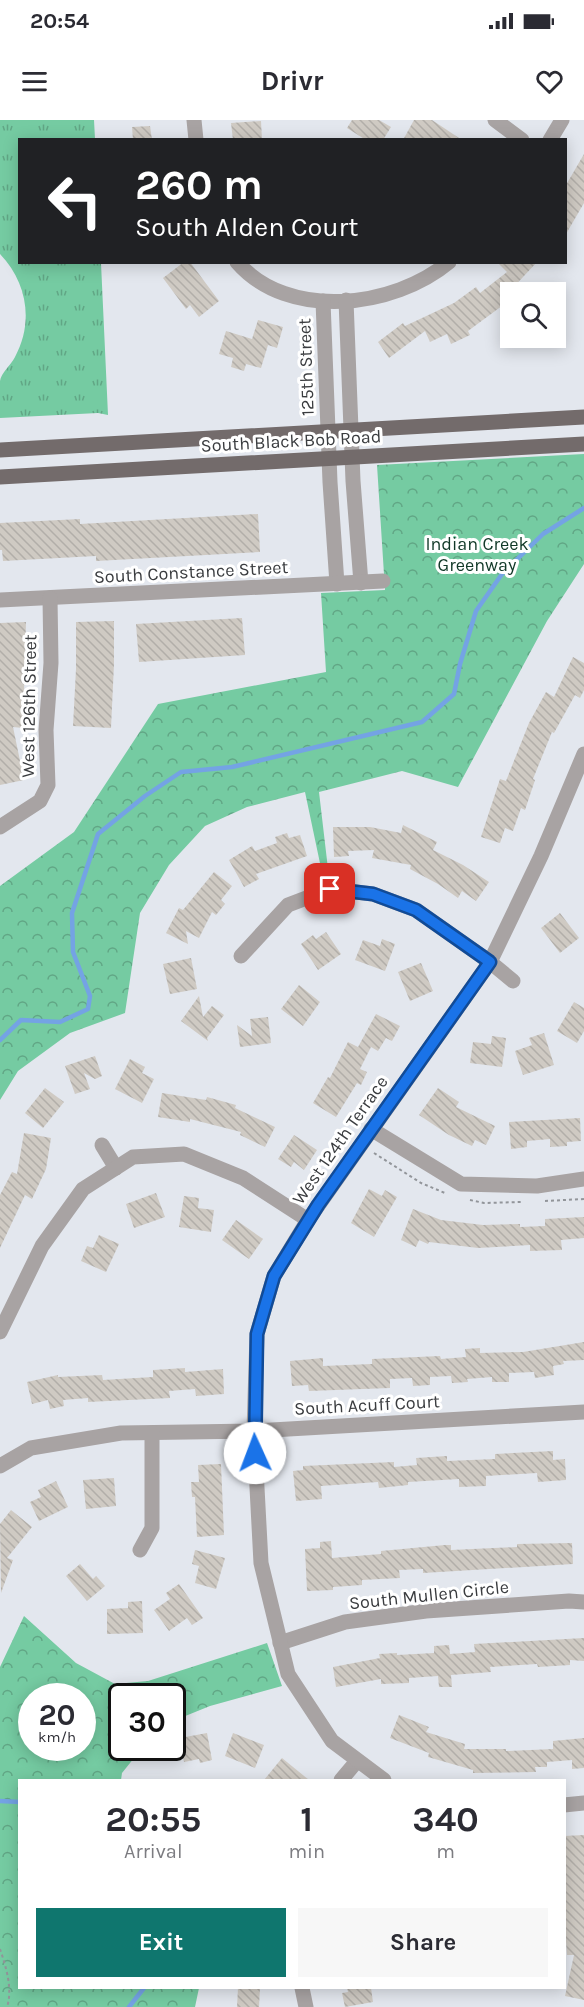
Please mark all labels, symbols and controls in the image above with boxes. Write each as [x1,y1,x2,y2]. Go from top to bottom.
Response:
text: 20:54 [30,8,89,34]
icon: menu [18,65,51,98]
text: Drivr [261,65,323,97]
icon: heart [533,65,566,98]
text: 260 m [135,160,263,210]
icon: left [36,162,114,240]
text: South Alden Court [135,211,359,243]
map controls [500,282,566,348]
button: search [500,282,566,348]
street label: 125th Street [293,317,319,416]
street label: South Black Bob Road [200,425,382,457]
park label: Indian Creek Greenway [425,533,529,576]
street label: South Constance Street [93,556,289,588]
street label: West 126th Street [17,634,41,778]
pin [304,863,355,914]
icon: arrive [313,872,346,905]
street label: West 124th Terrace [287,1071,393,1209]
street label: South Acuff Court [294,1390,441,1420]
position arrow [223,1421,287,1485]
street label: South Mullen Circle [348,1576,510,1614]
speed limit sign: 30 [108,1683,186,1761]
text: 20 [38,1697,76,1733]
text: km/h [38,1728,76,1746]
text: 20:55 [105,1798,201,1840]
text: 1 [300,1798,313,1840]
text: 340 [412,1798,479,1840]
text: Arrival [124,1840,182,1863]
text: min [288,1840,325,1863]
text: m [436,1840,455,1863]
button: Exit [36,1908,286,1977]
button: Share [298,1908,548,1977]

